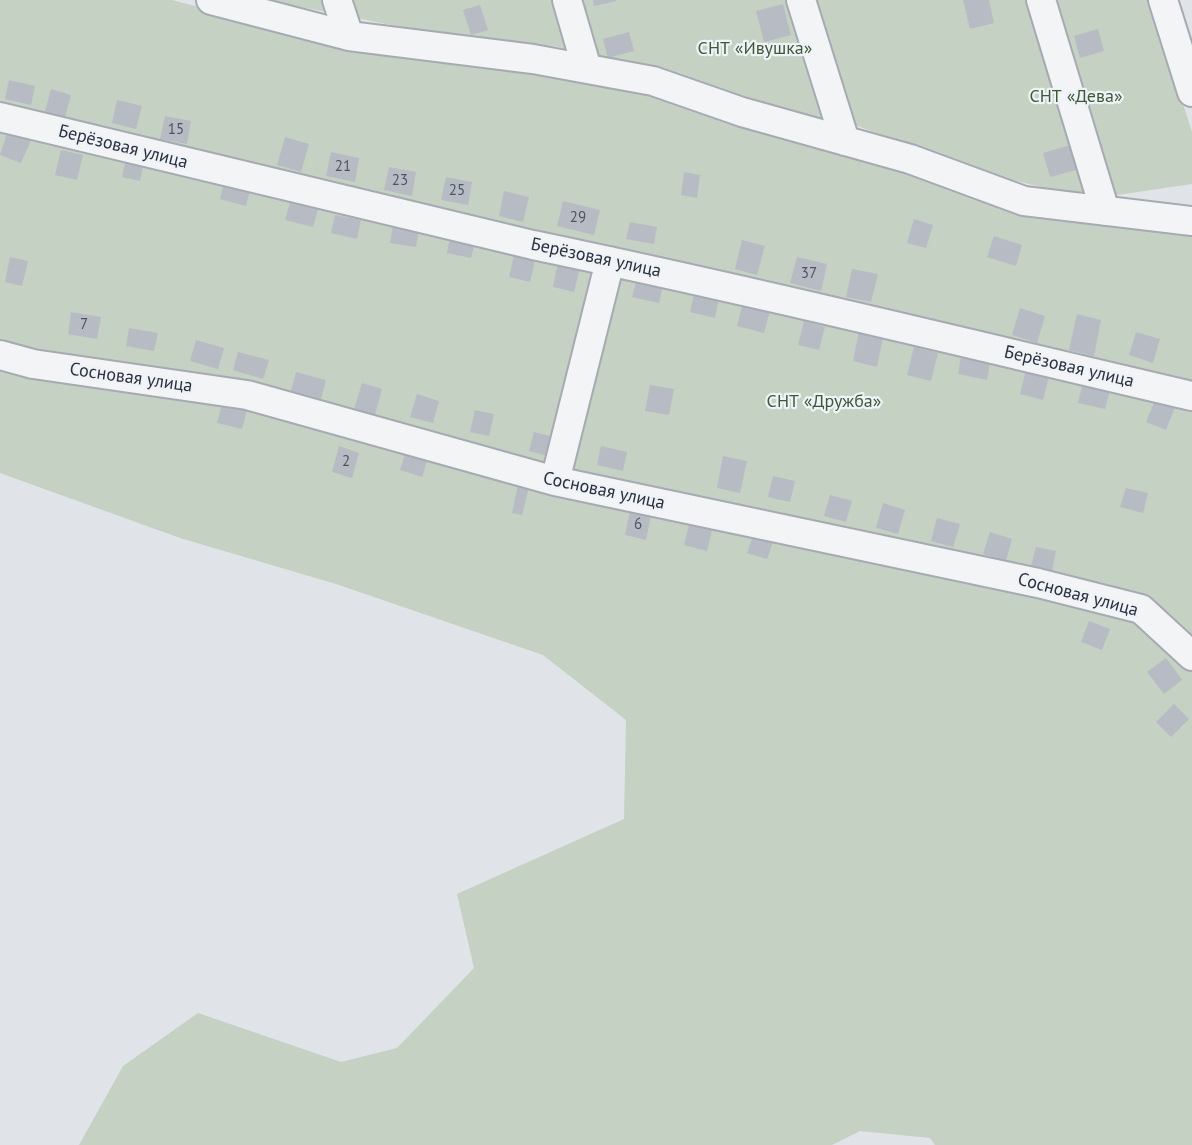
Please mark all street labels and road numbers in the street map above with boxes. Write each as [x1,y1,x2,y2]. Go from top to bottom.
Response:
street label: Берёзовая улица [56,120,190,174]
street label: Берёзовая улица [529,234,663,282]
street label: Берёзовая улица [1002,342,1136,392]
street label: Сосновая улица [68,359,194,397]
street label: Сосновая улица [541,468,667,514]
street label: Сосновая улица [1015,569,1141,621]

